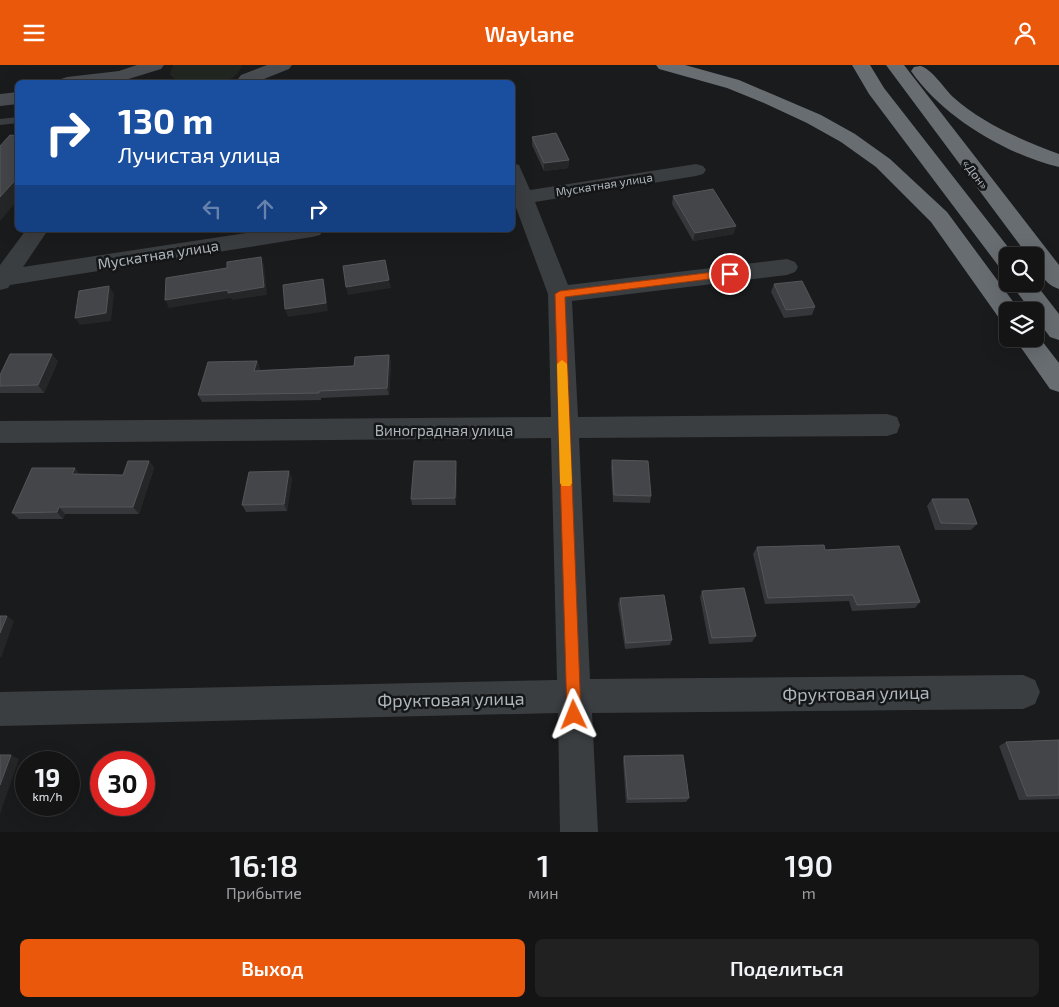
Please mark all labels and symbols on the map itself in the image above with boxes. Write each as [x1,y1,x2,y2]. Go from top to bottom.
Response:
street label: «Дон» [960,156,992,192]
street label: Мускатная улица [555,169,654,200]
street label: Мускатная улица [96,236,220,273]
pin [709,253,751,295]
street label: Виноградная улица [375,421,513,440]
street label: Фруктовая улица [782,681,930,705]
street label: Фруктовая улица [377,687,525,711]
position arrow [547,688,599,740]
speed limit sign: 30 [90,751,155,816]

